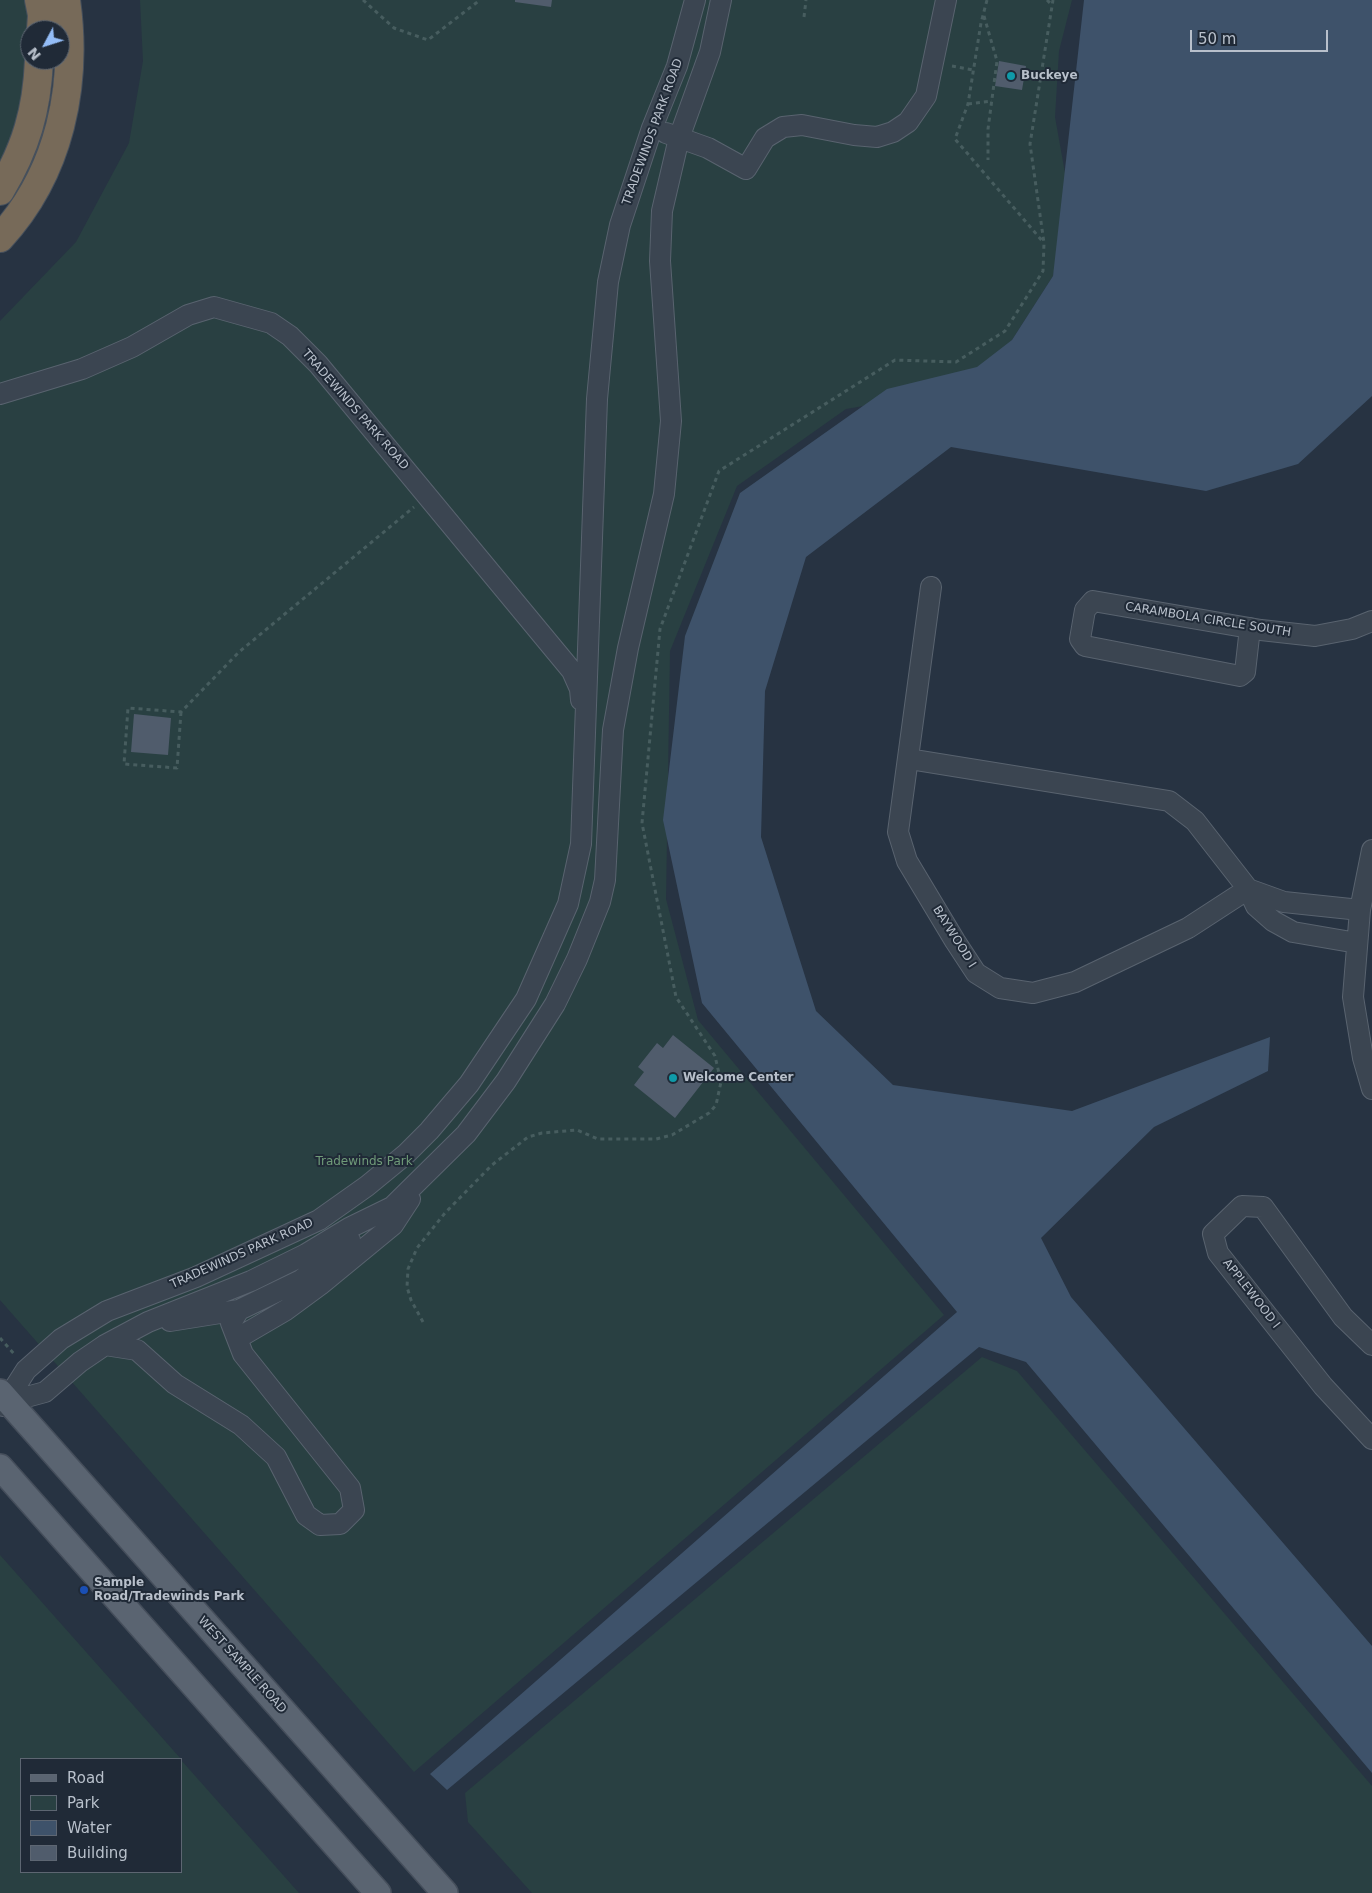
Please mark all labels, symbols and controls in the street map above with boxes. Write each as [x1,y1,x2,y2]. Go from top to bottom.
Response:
north arrow [20,20,70,70]
scale bar [1192,20,1330,52]
text: 50 m [1198,30,1236,48]
text: N [24,44,44,64]
street label: TRADEWINDS PARK ROAD [620,57,686,207]
place label: Buckeye [1021,69,1078,83]
marker: Buckeye [1005,70,1017,82]
street label: TRADEWINDS PARK ROAD [299,347,411,473]
street label: CARAMBOLA CIRCLE SOUTH [1124,600,1292,640]
street label: BAYWOOD I [929,903,979,971]
place label: Welcome Center [683,1071,794,1085]
marker: Welcome Center [667,1072,679,1084]
park label: Tradewinds Park [315,1155,413,1169]
street label: TRADEWINDS PARK ROAD [168,1216,316,1292]
street label: APPLEWOOD I [1219,1256,1283,1332]
place label: Sample Road/Tradewinds Park [94,1576,244,1604]
marker: Sample Road/Tradewinds Park [78,1584,90,1596]
street label: WEST SAMPLE ROAD [195,1614,289,1716]
legend [20,1758,182,1873]
text: Road [67,1769,105,1787]
text: Park [67,1794,99,1812]
text: Water [67,1819,111,1837]
text: Building [67,1844,128,1862]

